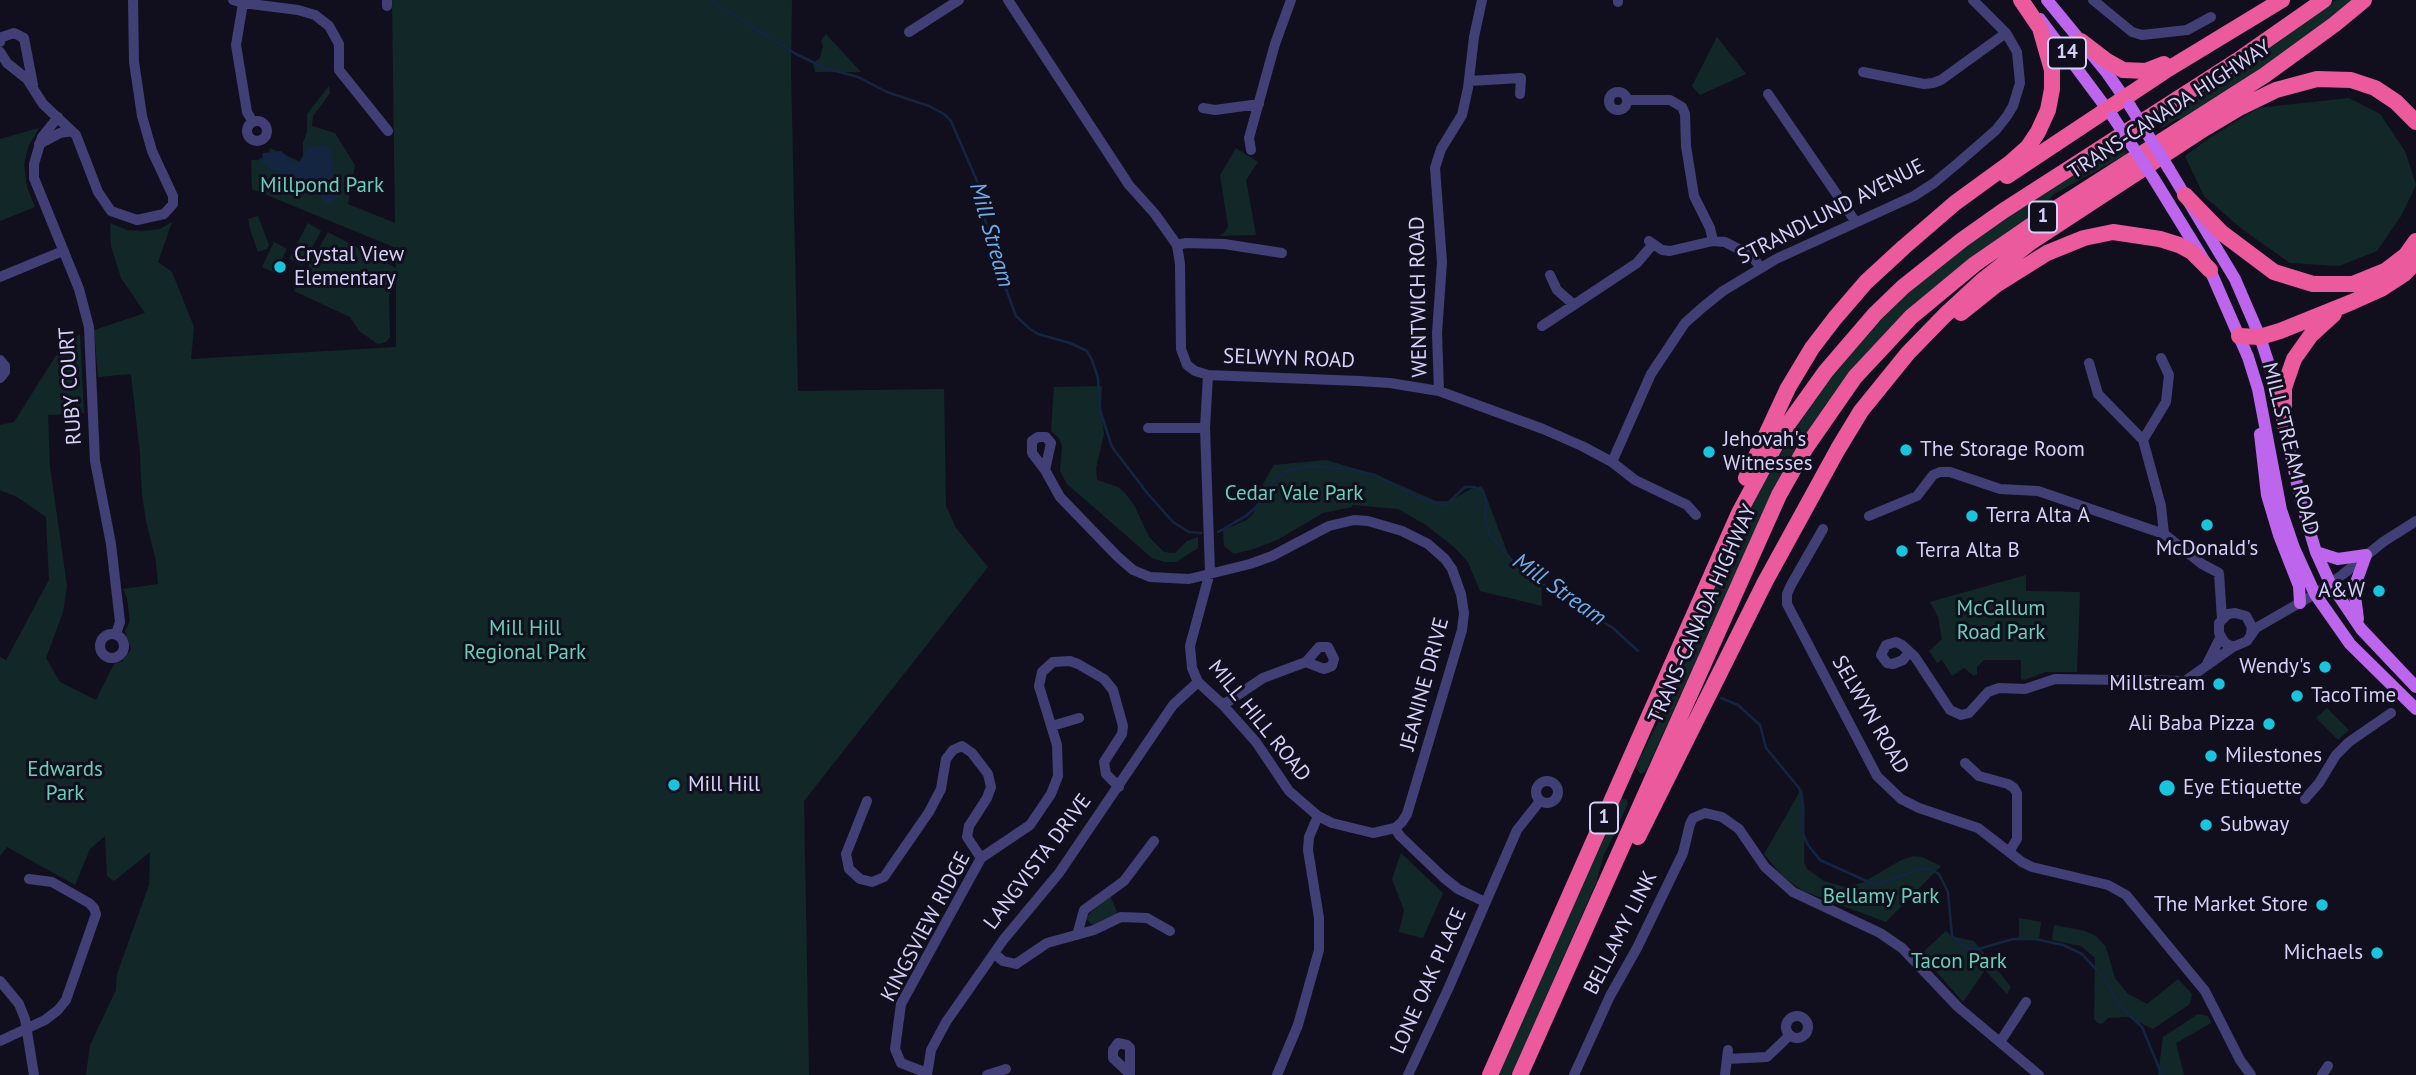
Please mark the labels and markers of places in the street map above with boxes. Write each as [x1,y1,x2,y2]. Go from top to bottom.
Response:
place label: Crystal View Elementary [294,242,404,292]
marker: Crystal View Elementary [272,259,288,275]
place label: Jehovah's Witnesses [1723,427,1812,477]
place label: The Storage Room [1920,437,2085,463]
marker: The Storage Room [1898,442,1914,458]
marker: Jehovah's Witnesses [1701,444,1717,460]
place label: Terra Alta A [1986,503,2090,529]
marker: Terra Alta A [1964,508,1980,524]
marker: McDonald's [2199,517,2215,533]
place label: McDonald's [2156,536,2258,562]
place label: Terra Alta B [1916,538,2020,564]
marker: Terra Alta B [1894,543,1910,559]
place label: A&W [2318,578,2365,604]
marker: A&W [2371,583,2387,599]
place label: Wendy's [2239,654,2311,680]
marker: Wendy's [2317,659,2333,675]
place label: Millstream [2109,671,2205,697]
marker: Millstream [2211,676,2227,692]
place label: TacoTime [2311,683,2396,709]
marker: TacoTime [2289,688,2305,704]
place label: Ali Baba Pizza [2129,711,2255,737]
marker: Ali Baba Pizza [2261,716,2277,732]
place label: Milestones [2225,743,2322,769]
marker: Milestones [2203,748,2219,764]
place label: Mill Hill [688,772,760,798]
place label: Eye Etiquette [2183,775,2302,801]
marker: Mill Hill [666,777,682,793]
marker: Eye Etiquette [2157,778,2177,798]
place label: Subway [2220,812,2289,838]
marker: Subway [2198,817,2214,833]
place label: The Market Store [2154,892,2308,918]
marker: The Market Store [2314,897,2330,913]
place label: Michaels [2284,940,2363,966]
marker: Michaels [2369,945,2385,961]

